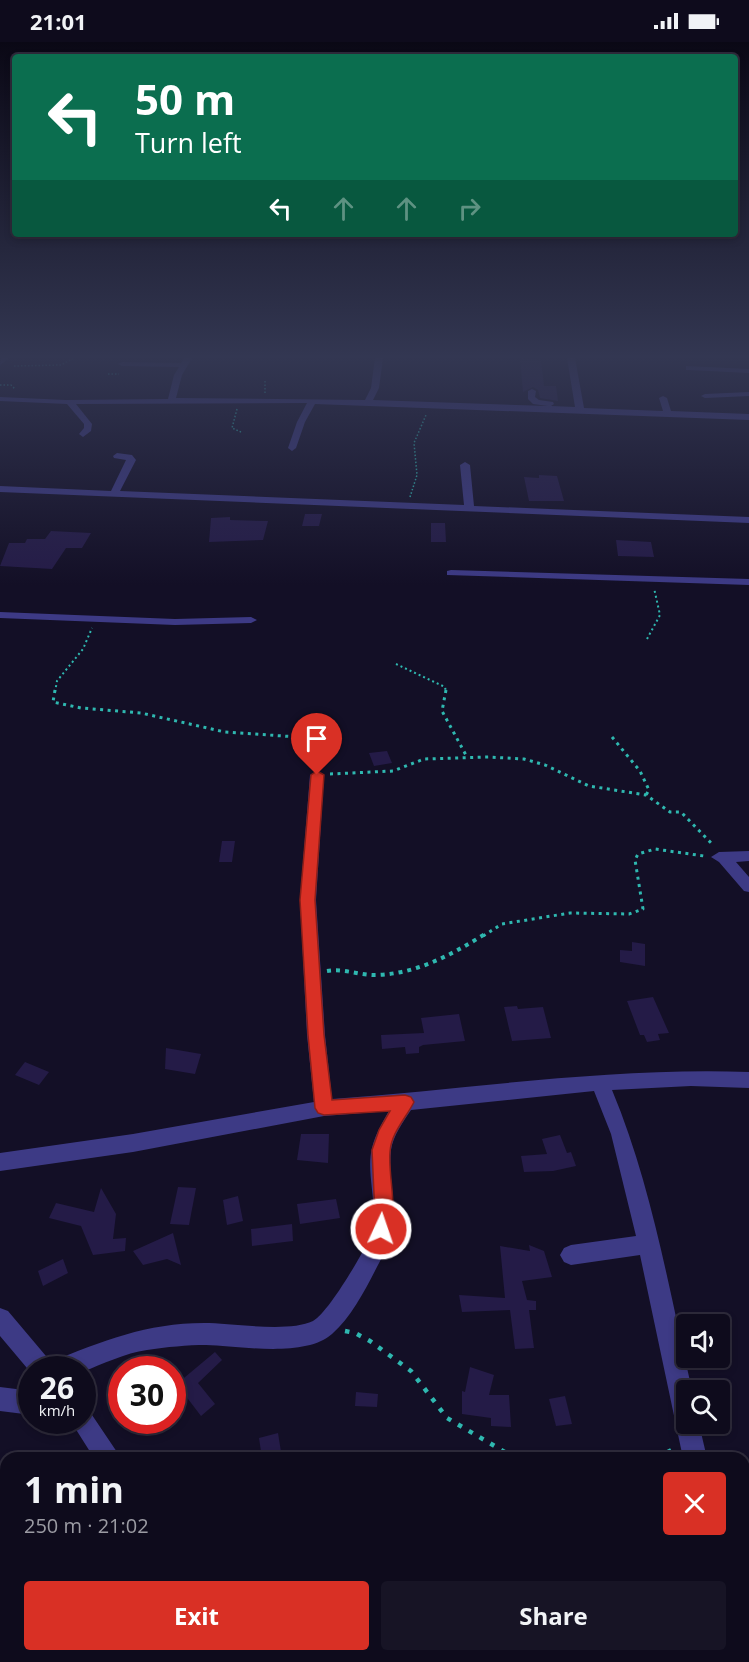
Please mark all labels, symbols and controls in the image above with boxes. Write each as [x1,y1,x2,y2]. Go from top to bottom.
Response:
text: 21:01 [30,6,87,36]
text: 50 m [135,70,235,127]
icon: left [36,78,114,156]
text: Turn left [135,124,242,161]
icon: left [264,192,297,225]
icon: ahead [327,192,360,225]
icon: ahead [390,192,423,225]
icon: right [453,192,486,225]
pin [291,713,342,775]
icon: arrive [300,722,333,755]
position arrow [349,1197,413,1261]
map controls [676,1314,730,1434]
button: sound [676,1314,730,1368]
speed limit sign: 30 [108,1356,186,1434]
text: 26 [40,1367,74,1408]
button: search [676,1380,730,1434]
text: km/h [39,1400,75,1420]
text: 1 min [24,1465,124,1514]
button: close [663,1472,726,1535]
text: 250 m · 21:02 [24,1512,149,1539]
button: Exit [24,1581,369,1650]
button: Share [381,1581,726,1650]

